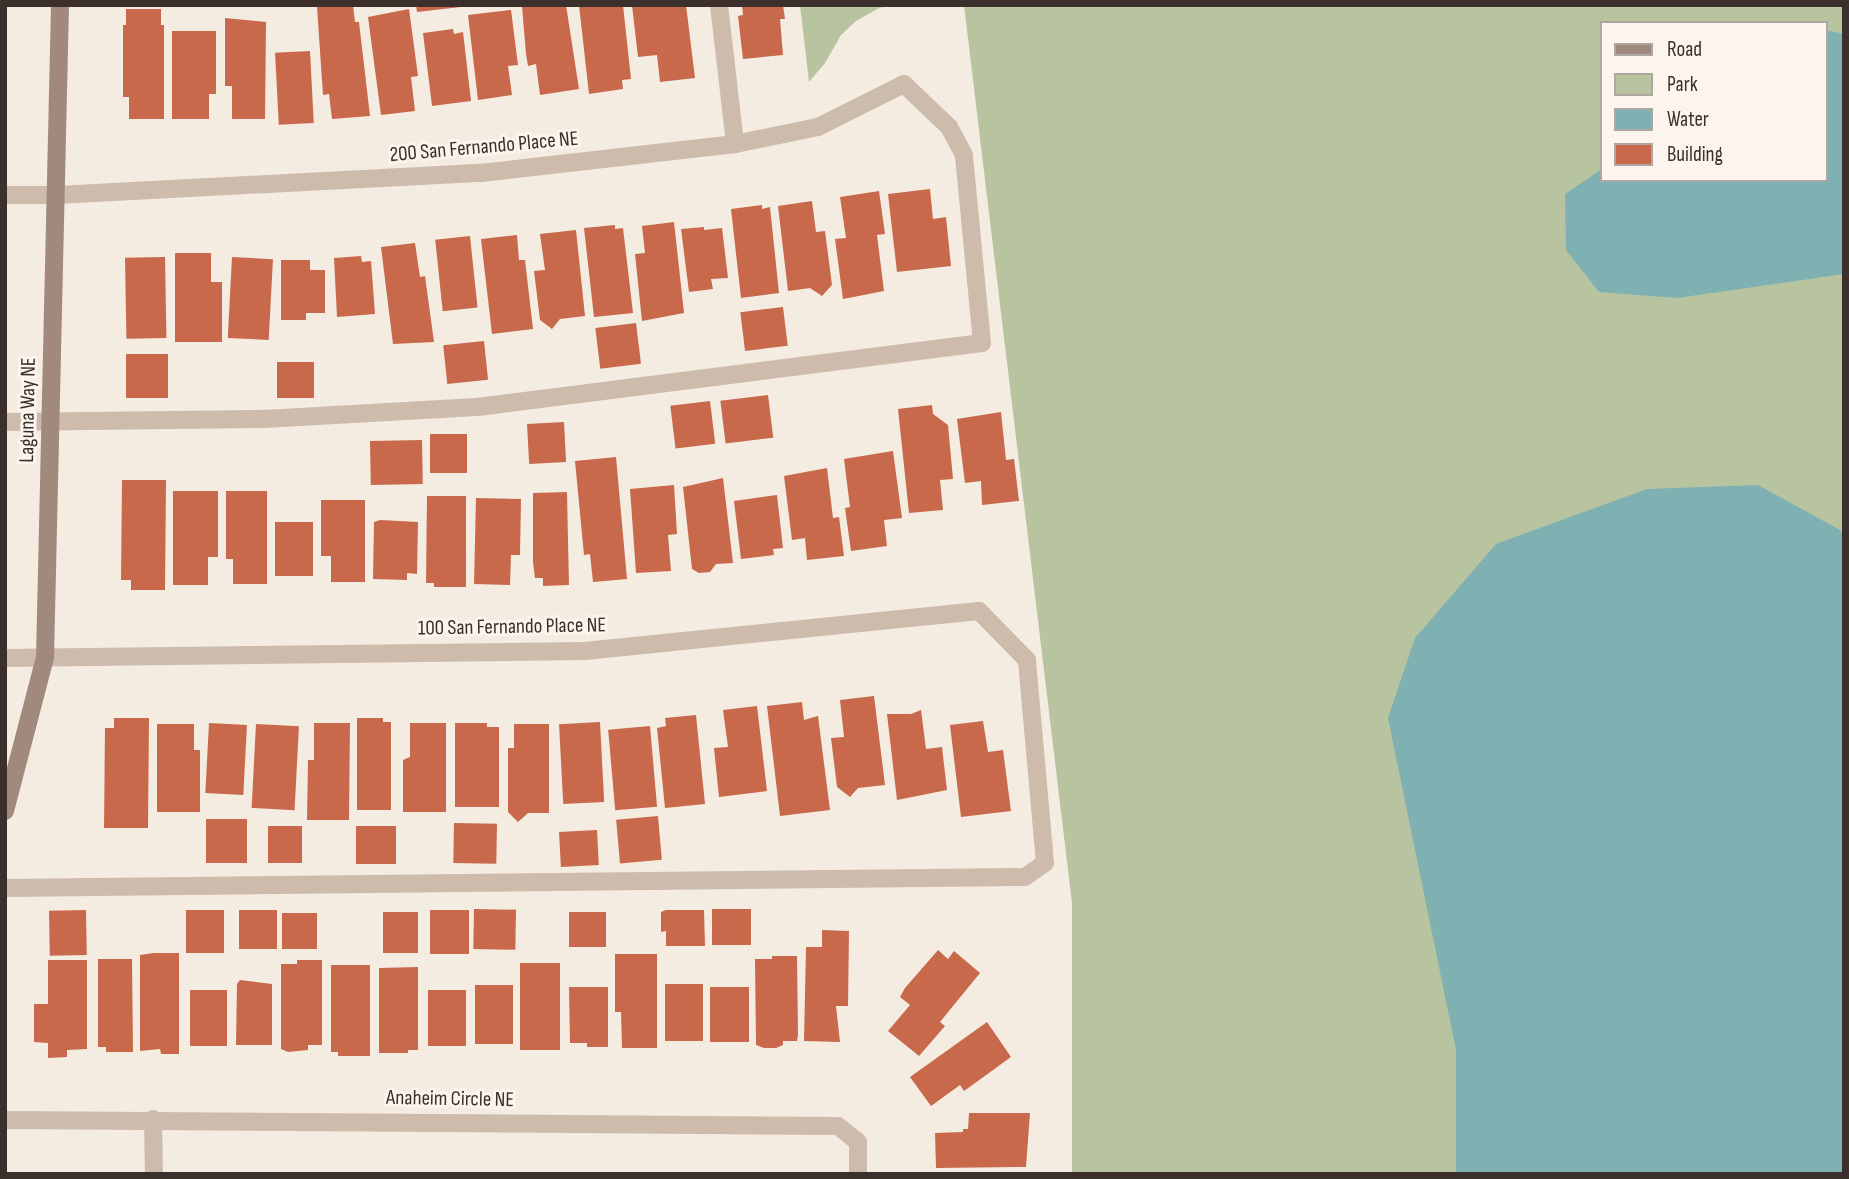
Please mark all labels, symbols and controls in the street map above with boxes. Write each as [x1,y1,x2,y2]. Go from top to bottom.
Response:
legend [1601,21,1828,182]
text: Road [1667,37,1702,62]
text: Park [1667,72,1698,97]
text: Water [1667,107,1709,132]
street label: 200 San Fernando Place NE [389,126,579,168]
text: Building [1667,142,1723,167]
street label: Laguna Way NE [14,357,42,463]
street label: 100 San Fernando Place NE [418,613,606,641]
street label: Anaheim Circle NE [386,1085,514,1113]

